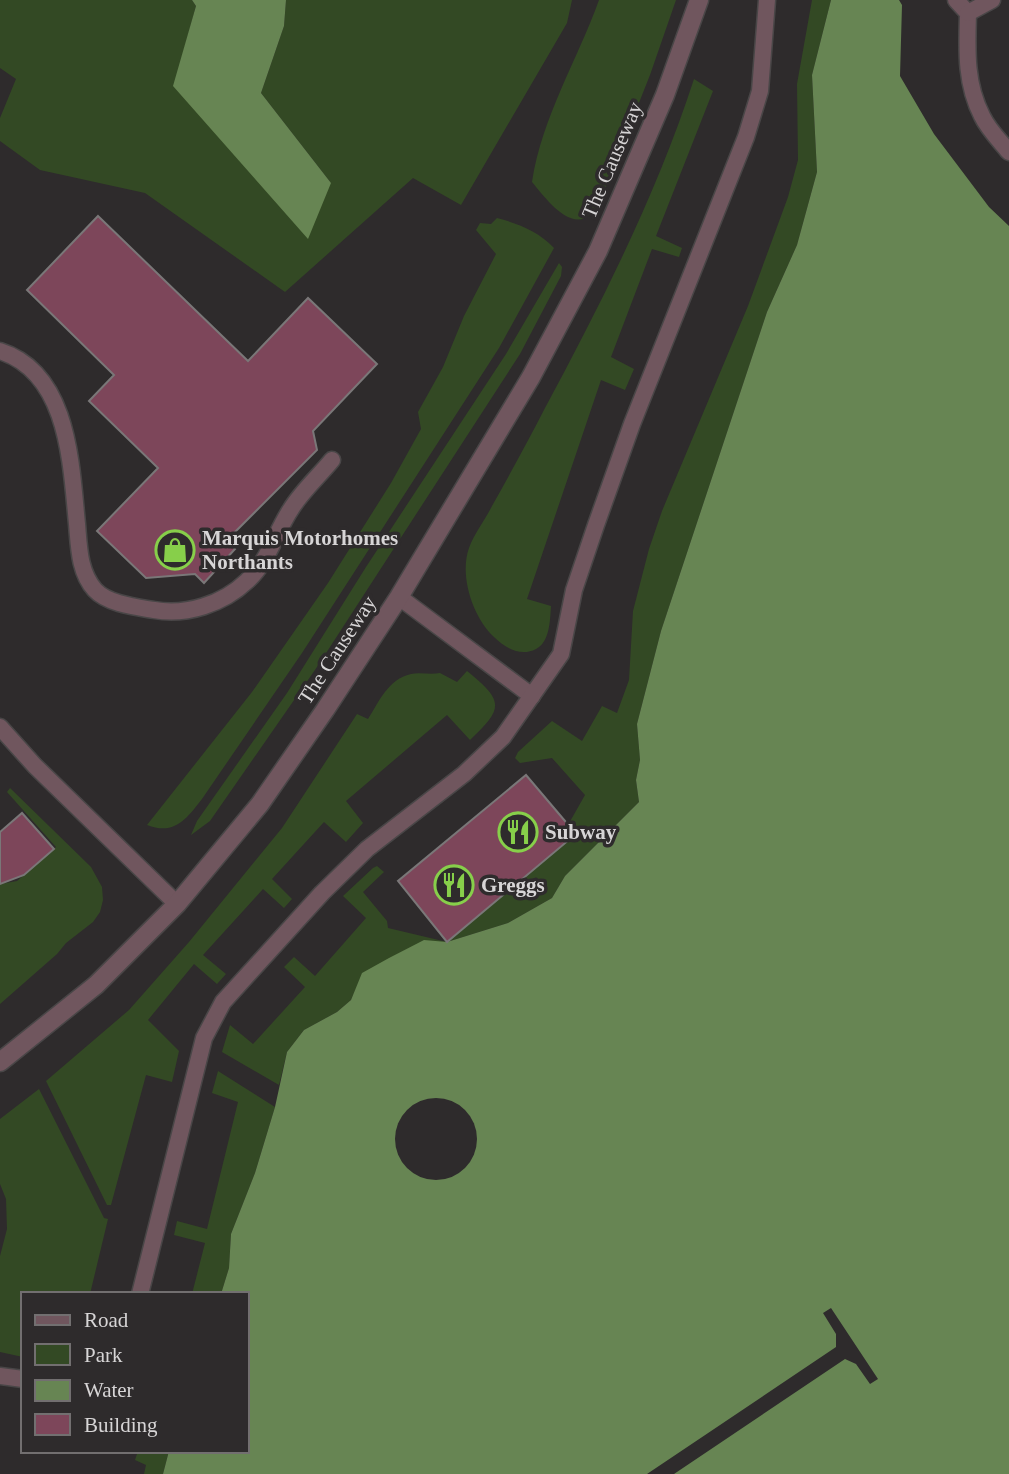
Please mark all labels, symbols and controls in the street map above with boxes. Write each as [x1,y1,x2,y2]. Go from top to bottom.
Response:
street label: The Causeway [577,98,648,222]
place label: Marquis Motorhomes Northants [202,526,398,574]
shop icon: Marquis Motorhomes Northants [154,529,196,571]
street label: The Causeway [293,591,381,709]
restaurant icon: Subway [497,811,539,853]
place label: Subway [545,820,617,844]
restaurant icon: Greggs [433,864,475,906]
place label: Greggs [481,873,545,897]
legend [21,1292,248,1453]
text: Road [84,1308,129,1332]
text: Park [84,1343,123,1367]
text: Water [84,1378,134,1402]
text: Building [84,1413,158,1437]

